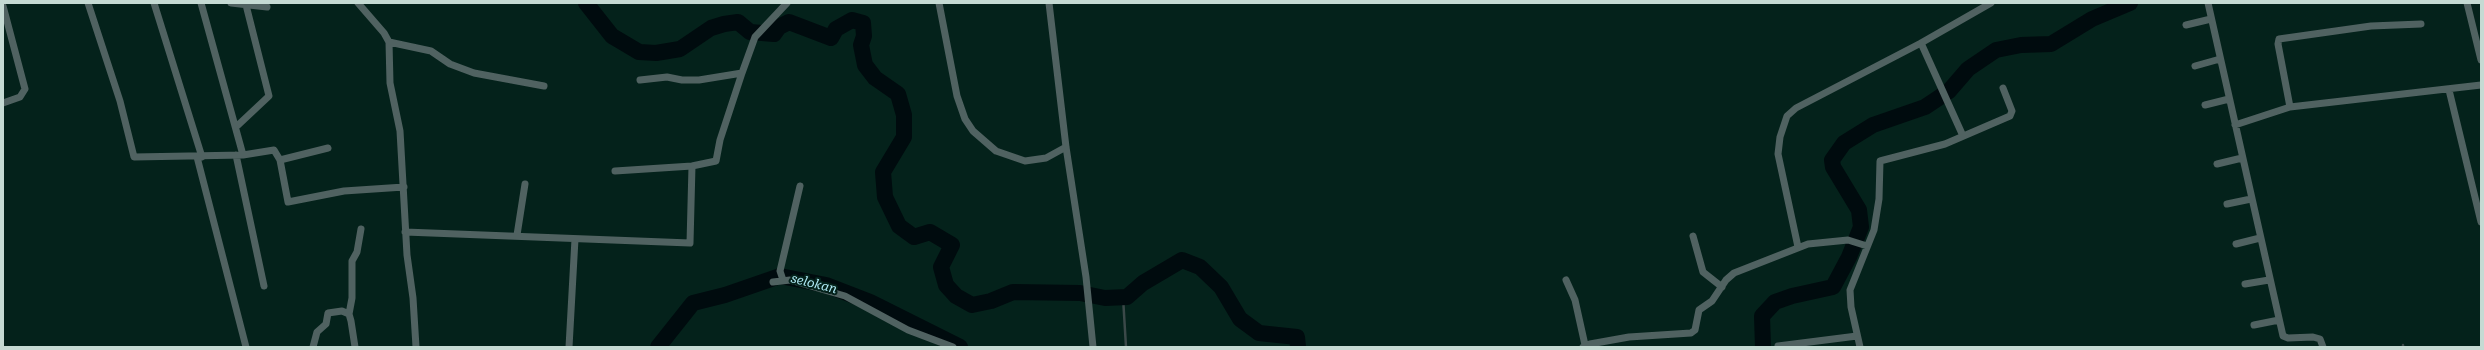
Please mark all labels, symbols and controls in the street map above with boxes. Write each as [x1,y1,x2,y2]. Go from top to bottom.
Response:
water label: selokan [789,271,839,297]

